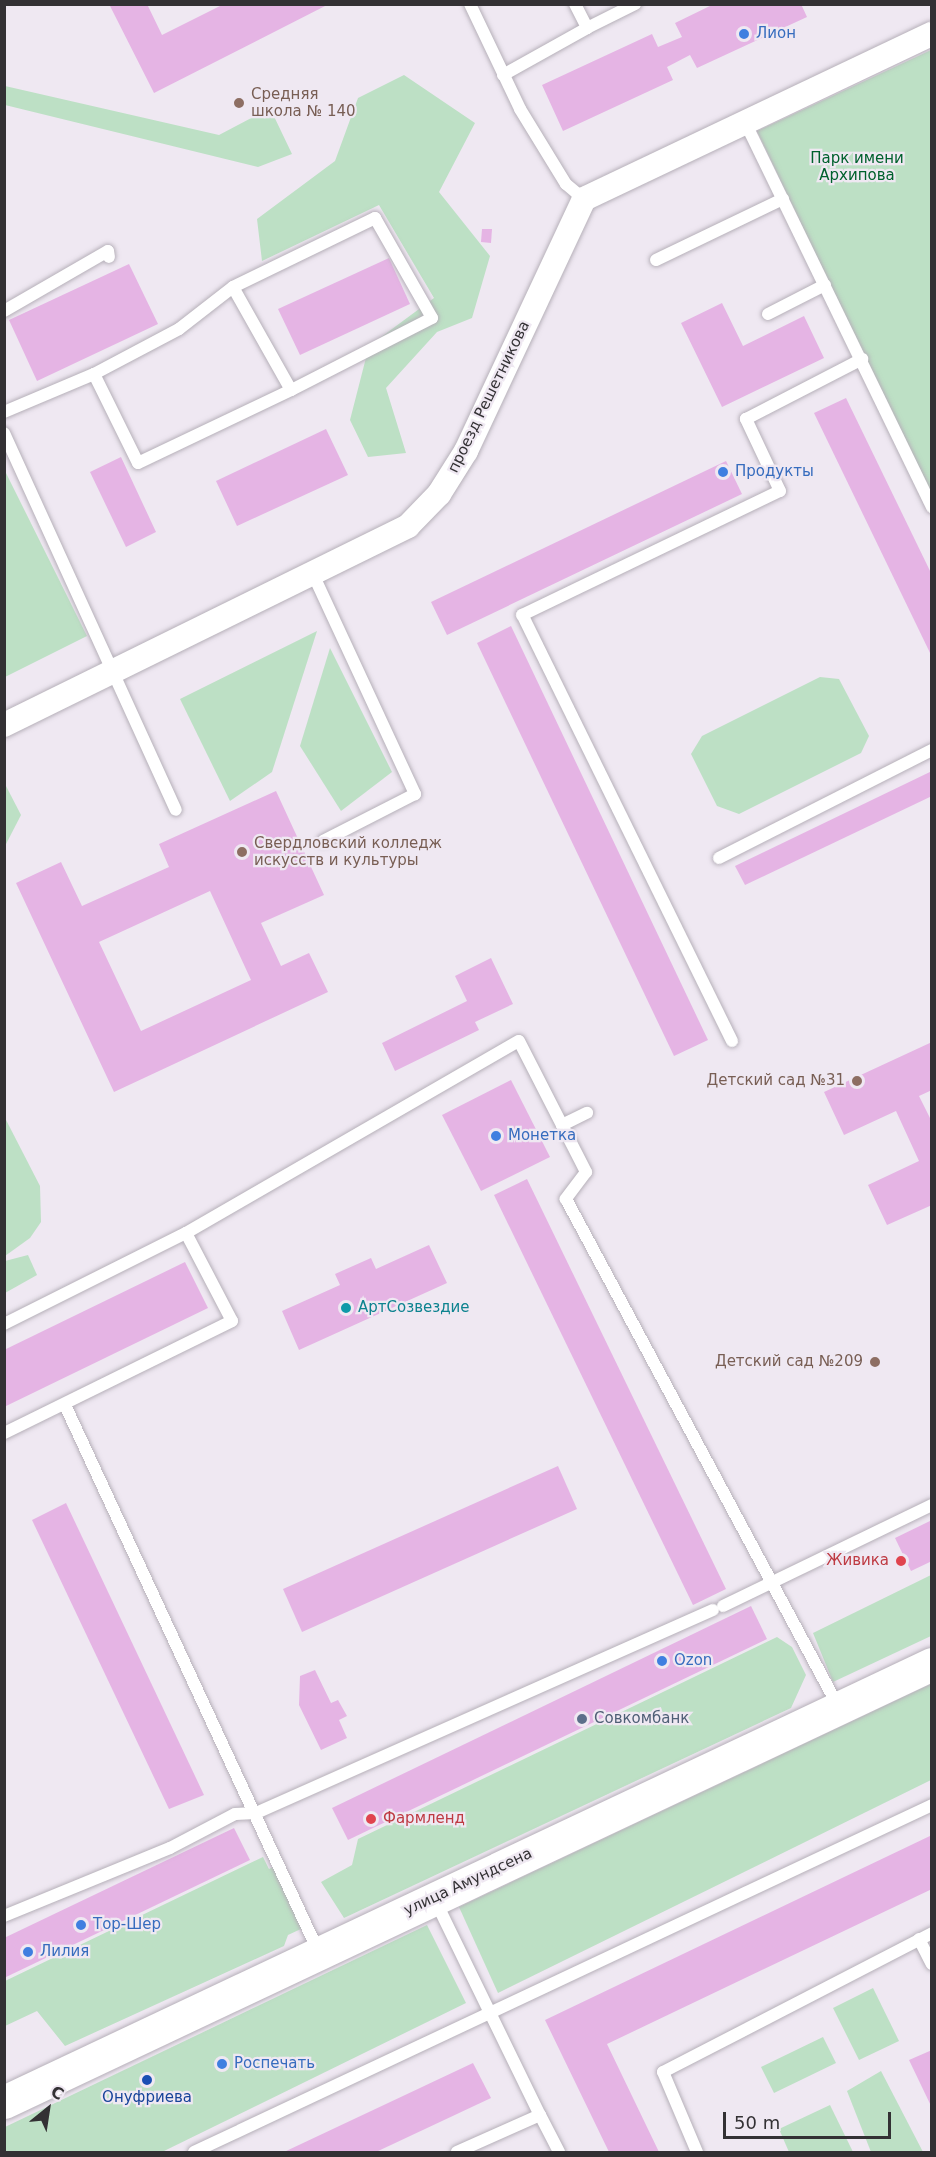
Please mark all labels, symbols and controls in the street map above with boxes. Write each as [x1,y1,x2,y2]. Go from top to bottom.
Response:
place label: Лион [756,25,796,43]
marker: Лион [737,27,751,41]
place label: Средняя школа № 140 [251,85,356,120]
marker: Средняя школа № 140 [232,96,246,110]
park label: Парк имени Архипова [810,149,904,184]
street label: проезд Решетникова [444,318,534,476]
place label: Продукты [735,463,814,481]
marker: Продукты [716,465,730,479]
place label: Свердловский колледж искусств и культуры [254,834,442,869]
marker: Свердловский колледж искусств и культуры [235,845,249,859]
place label: Детский сад №31 [706,1072,845,1090]
marker: Детский сад №31 [850,1074,864,1088]
place label: Монетка [508,1127,576,1145]
marker: Монетка [489,1129,503,1143]
place label: АртСозвездие [358,1299,470,1317]
marker: АртСозвездие [339,1301,353,1315]
place label: Детский сад №209 [715,1353,863,1371]
marker: Детский сад №209 [868,1355,882,1369]
place label: Живика [826,1552,889,1570]
marker: Живика [894,1554,908,1568]
place label: Ozon [674,1652,712,1670]
marker: Ozon [655,1654,669,1668]
place label: Совкомбанк [594,1710,689,1728]
marker: Совкомбанк [575,1712,589,1726]
place label: Фармленд [383,1810,465,1828]
marker: Фармленд [364,1812,378,1826]
street label: улица Амундсена [401,1844,535,1920]
place label: Тор-Шер [93,1916,161,1934]
marker: Тор-Шер [74,1918,88,1932]
place label: Лилия [40,1943,89,1961]
marker: Лилия [21,1945,35,1959]
place label: Роспечать [234,2055,315,2073]
marker: Роспечать [215,2057,229,2071]
marker: Онуфриева [140,2073,154,2087]
north arrow [18,2079,78,2139]
text: С [47,2082,67,2104]
place label: Онуфриева [102,2089,192,2107]
scale bar [726,2100,894,2138]
text: 50 m [734,2112,780,2133]

